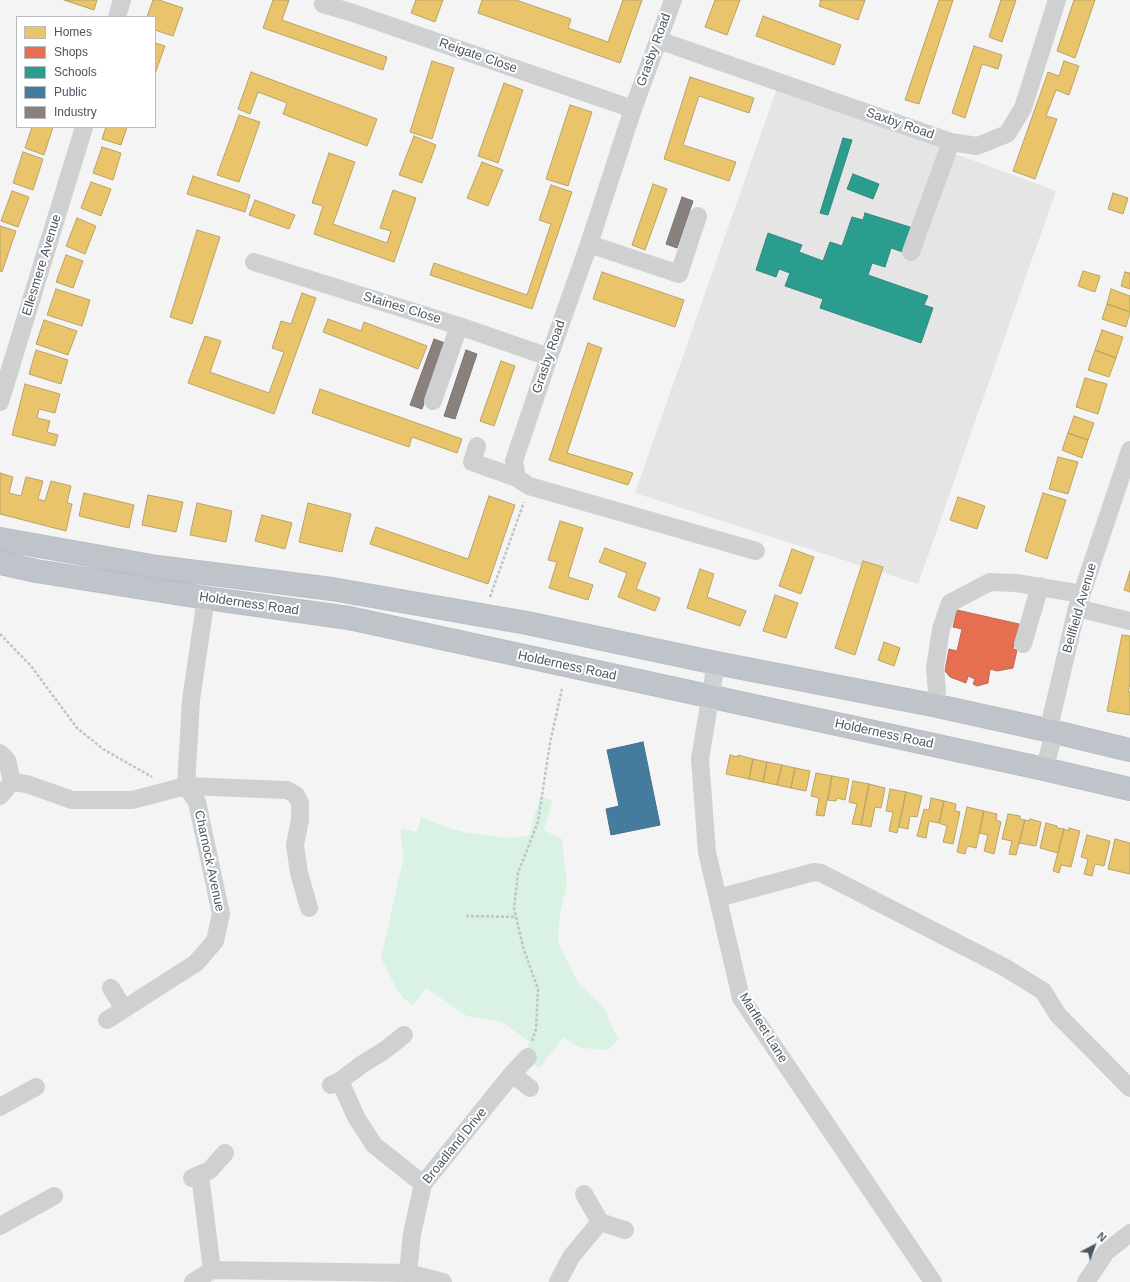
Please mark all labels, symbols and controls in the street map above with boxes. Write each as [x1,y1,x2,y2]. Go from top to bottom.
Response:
street label: Grasby Road [634,11,674,89]
legend [16,16,156,128]
text: Homes [54,25,92,39]
street label: Reigate Close [437,35,519,77]
text: Shops [54,45,88,59]
text: Schools [54,65,97,79]
text: Public [54,85,87,99]
text: Industry [54,105,97,119]
street label: Saxby Road [864,105,936,143]
street label: Ellesmere Avenue [19,212,65,318]
street label: Staines Close [361,289,443,327]
street label: Grasby Road [529,318,569,396]
street label: Bellfield Avenue [1060,561,1100,655]
street label: Holderness Road [198,589,300,619]
street label: Holderness Road [516,648,618,684]
street label: Holderness Road [833,716,935,752]
street label: Charnock Avenue [191,809,227,913]
street label: Marfleet Lane [735,990,791,1066]
street label: Broadland Drive [420,1105,490,1187]
north arrow [1074,1226,1114,1266]
text: N [1095,1230,1109,1244]

